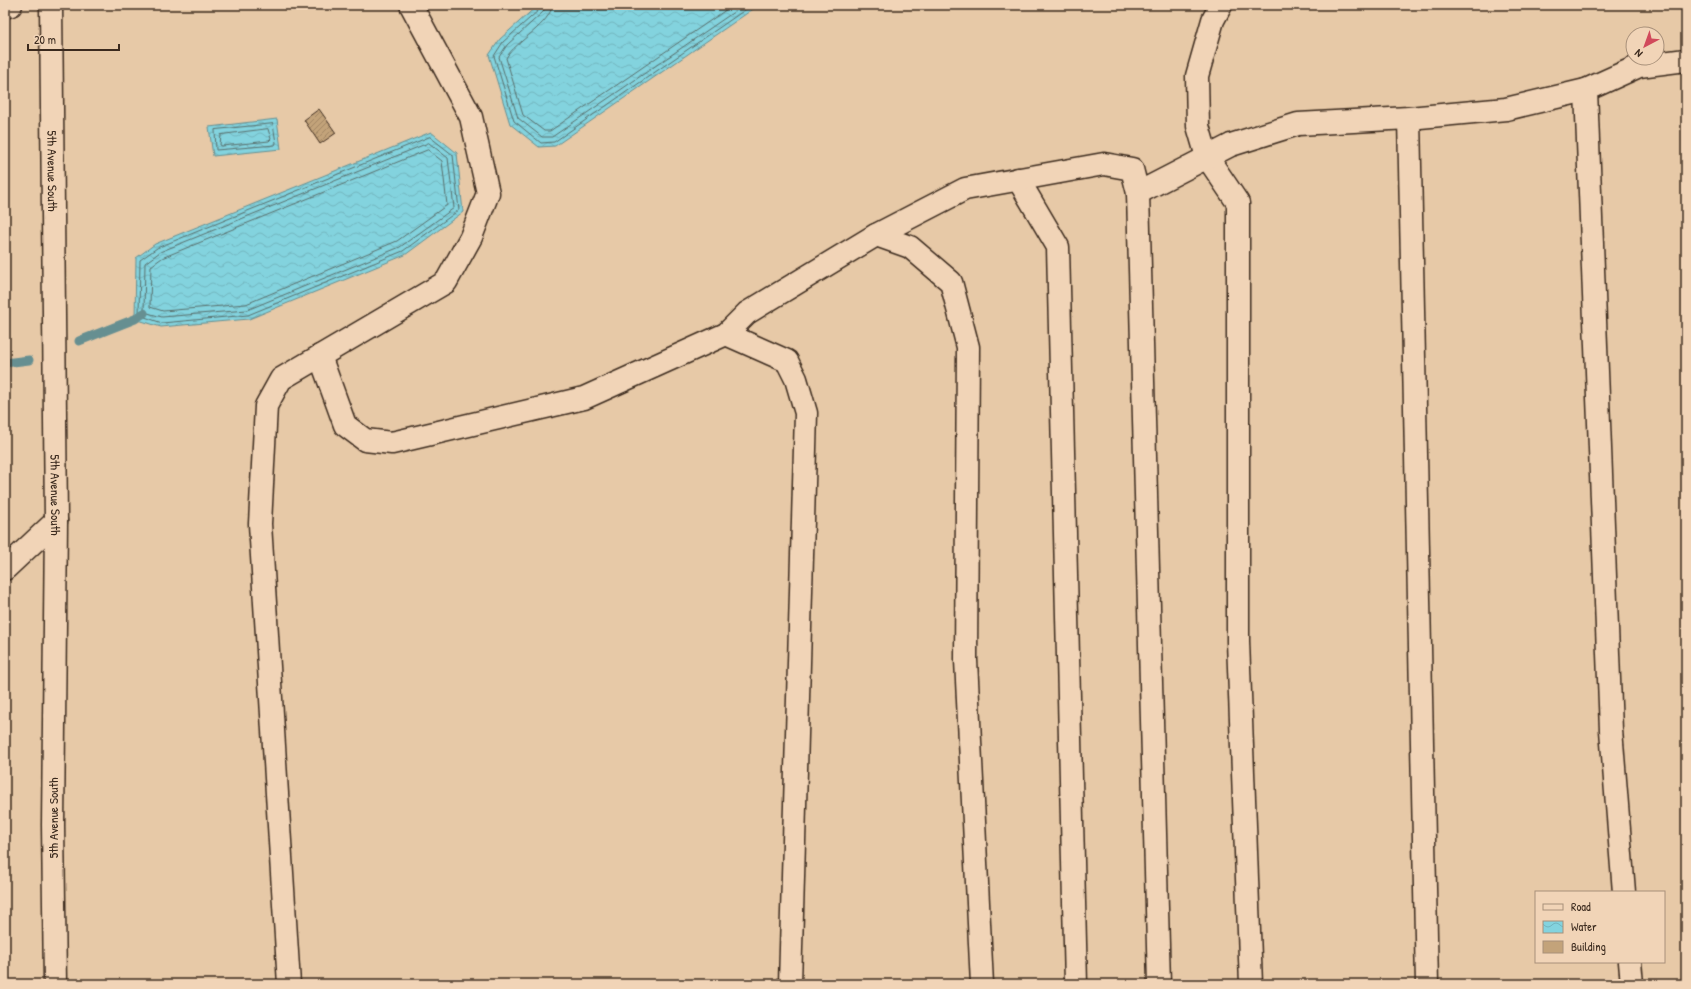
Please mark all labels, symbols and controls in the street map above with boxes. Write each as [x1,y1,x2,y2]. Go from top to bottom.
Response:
scale bar [28,26,119,52]
north arrow [1625,26,1665,66]
text: 20 m [34,31,56,48]
text: N [1632,46,1645,61]
street label: 5th Avenue South [43,130,62,212]
street label: 5th Avenue South [46,454,65,536]
street label: 5th Avenue South [44,777,62,858]
legend [1535,891,1665,963]
text: Road [1571,898,1591,915]
text: Water [1571,918,1597,935]
text: Building [1571,938,1606,955]

